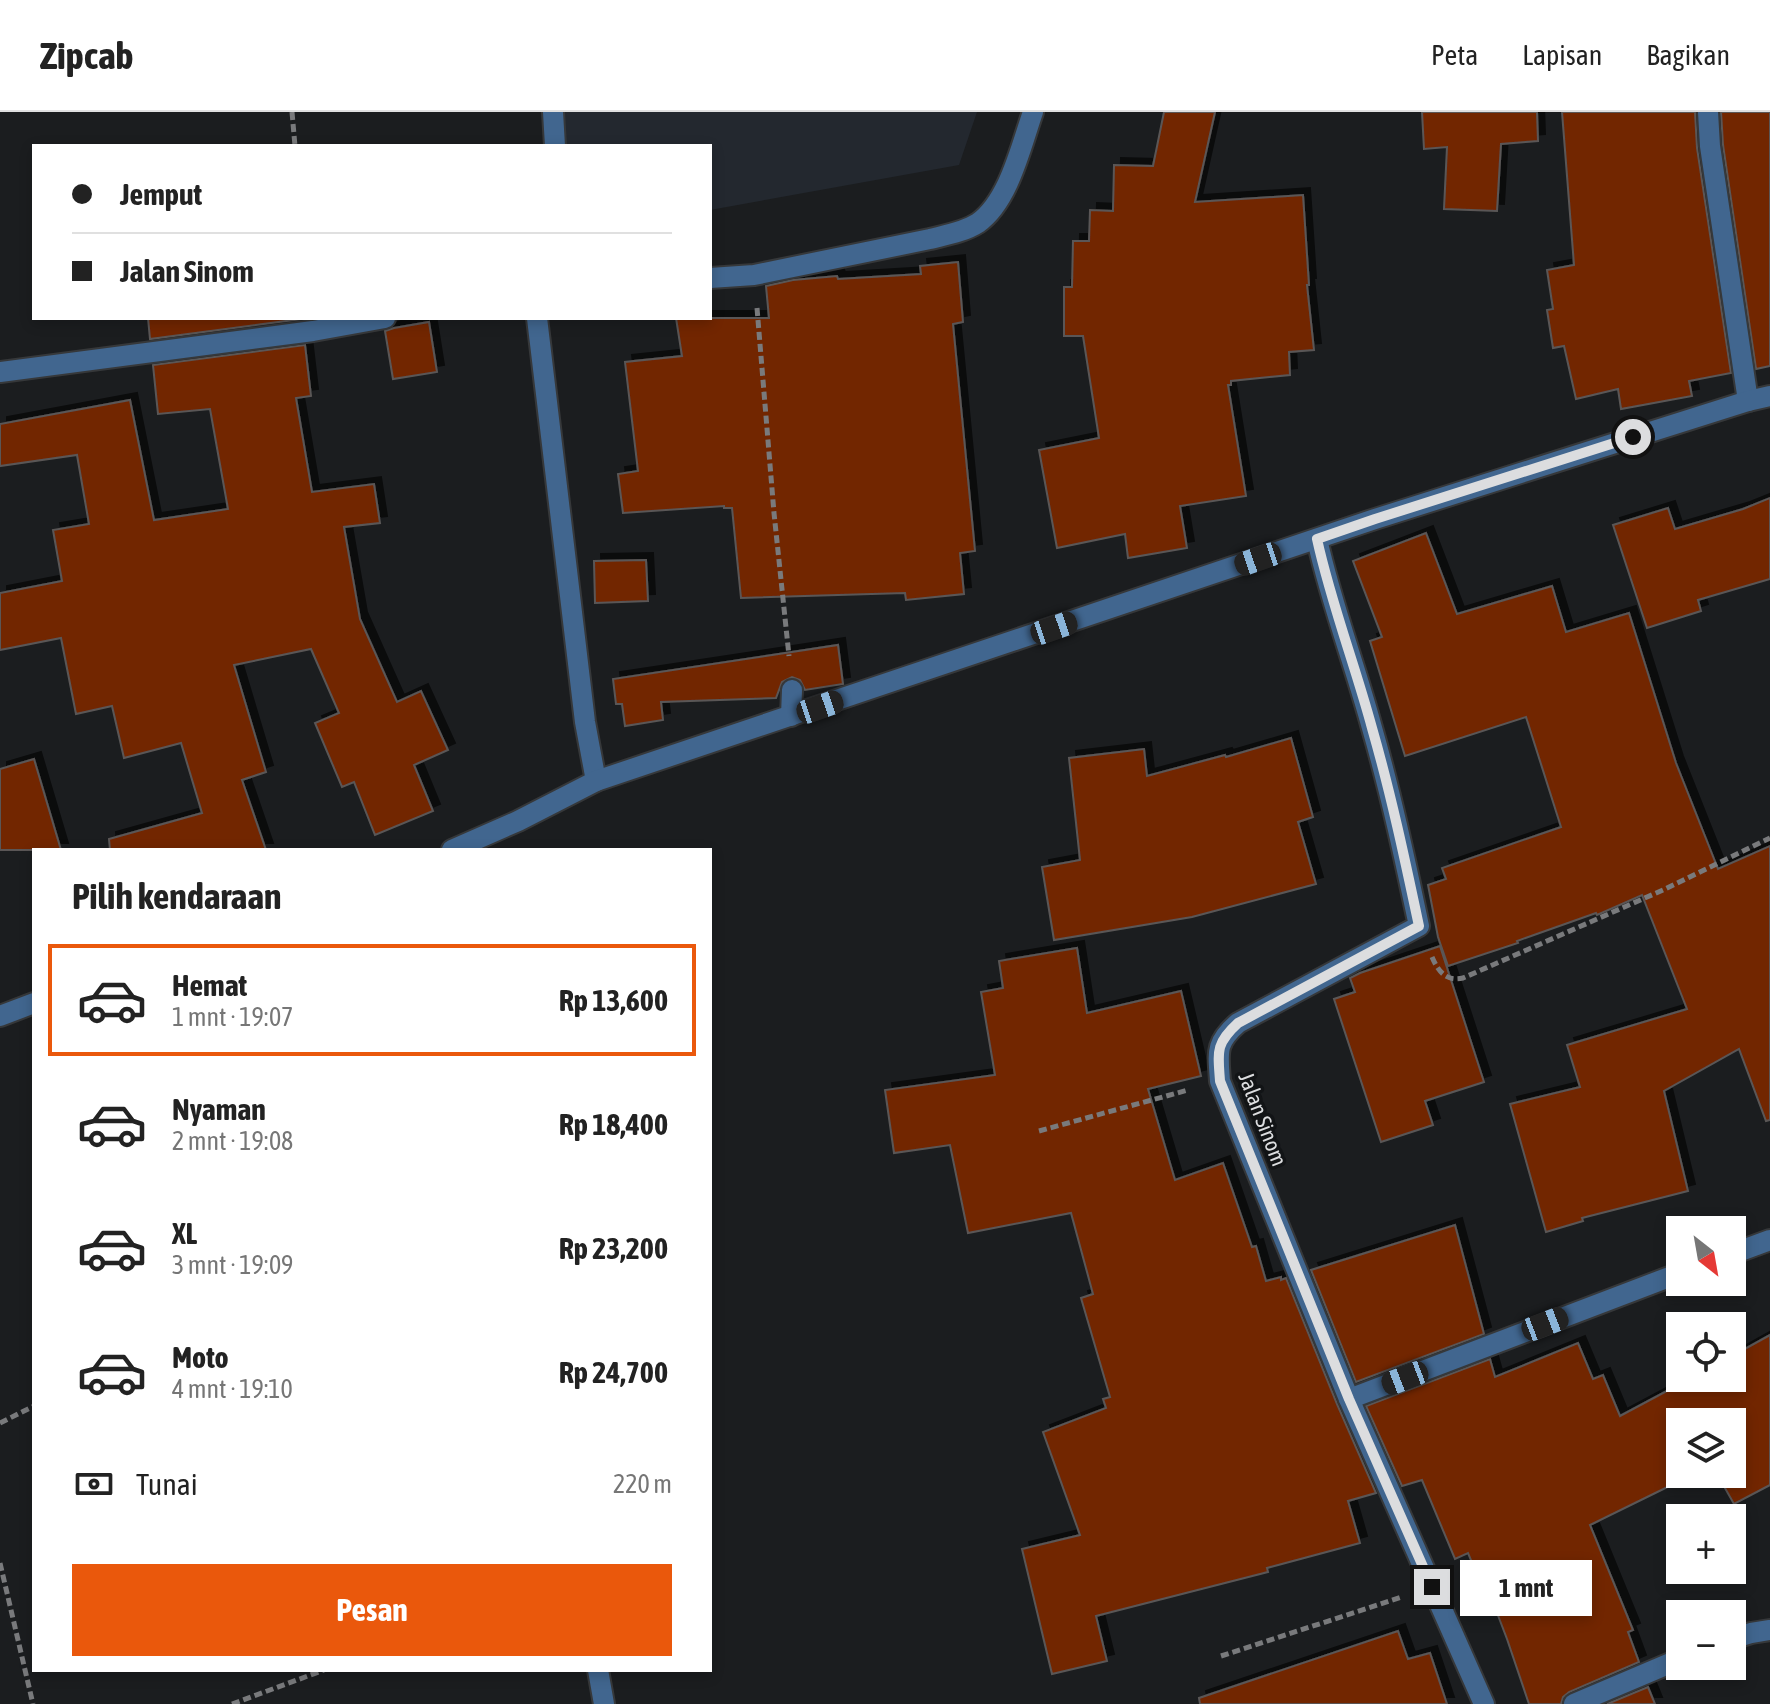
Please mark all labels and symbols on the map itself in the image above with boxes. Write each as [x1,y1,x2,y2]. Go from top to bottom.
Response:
route start [1615,419,1651,455]
car [1231,540,1285,578]
car [1027,609,1081,647]
car [793,688,847,726]
street label: Jalan Sinom [1233,1069,1293,1169]
north arrow [1666,1216,1746,1296]
car [1518,1304,1572,1344]
car [1378,1358,1432,1398]
callout: 1 mnt [1460,1559,1592,1615]
route end [1414,1569,1450,1605]

